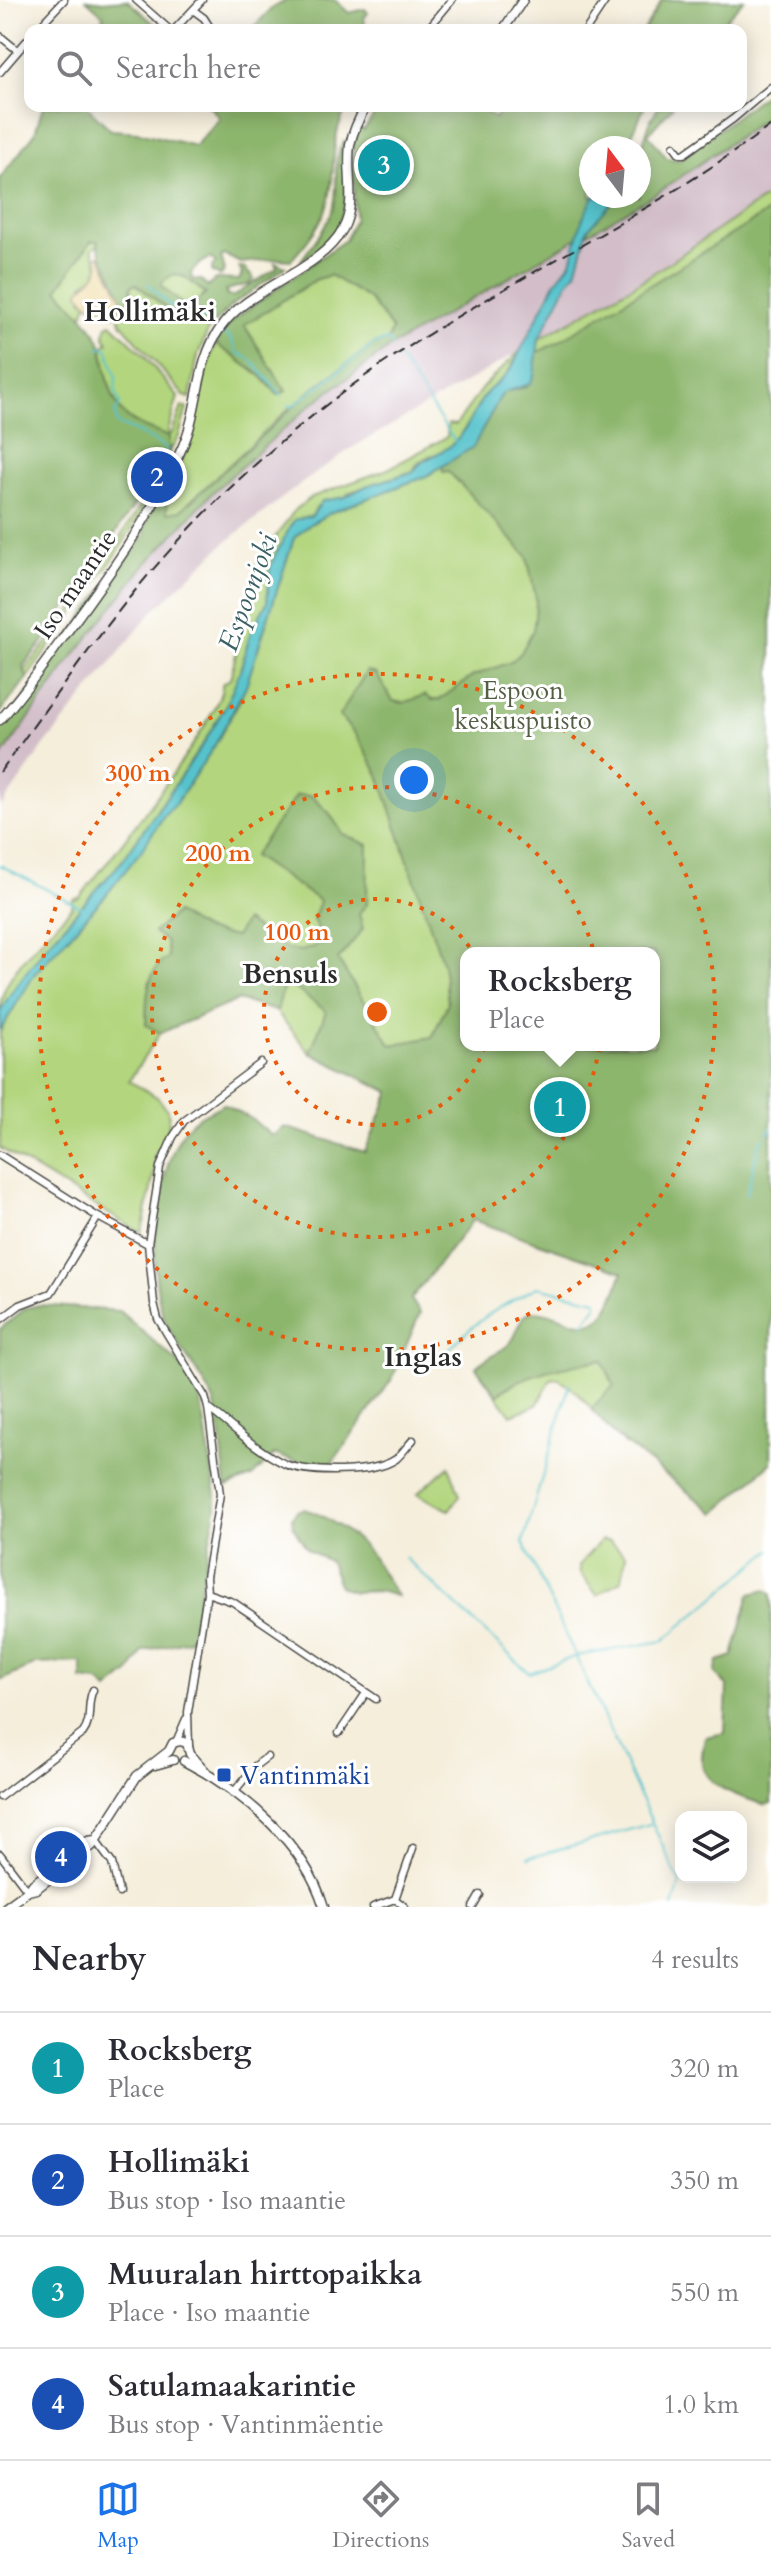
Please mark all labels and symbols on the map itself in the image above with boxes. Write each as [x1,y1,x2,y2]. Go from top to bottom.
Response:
pin: 3 [358,135,410,195]
north arrow [579,136,651,208]
district label: Hollimäki [84,293,216,331]
pin: 2 [131,447,183,507]
street label: Iso maantie [26,523,125,646]
water label: Espoonjoki [209,528,287,656]
park label: Espoon keskuspuisto [454,673,592,738]
text: 300 m [105,757,172,790]
your location [394,760,434,800]
text: 200 m [185,837,252,870]
text: 100 m [264,916,331,949]
district label: Bensuls [242,955,338,993]
centre of rings [363,998,391,1026]
pin: 1 [534,1077,586,1137]
district label: Inglas [384,1338,462,1376]
place label: Vantinmäki [240,1758,370,1793]
marker: Vantinmäki [215,1766,233,1784]
pin: 4 [35,1827,87,1887]

